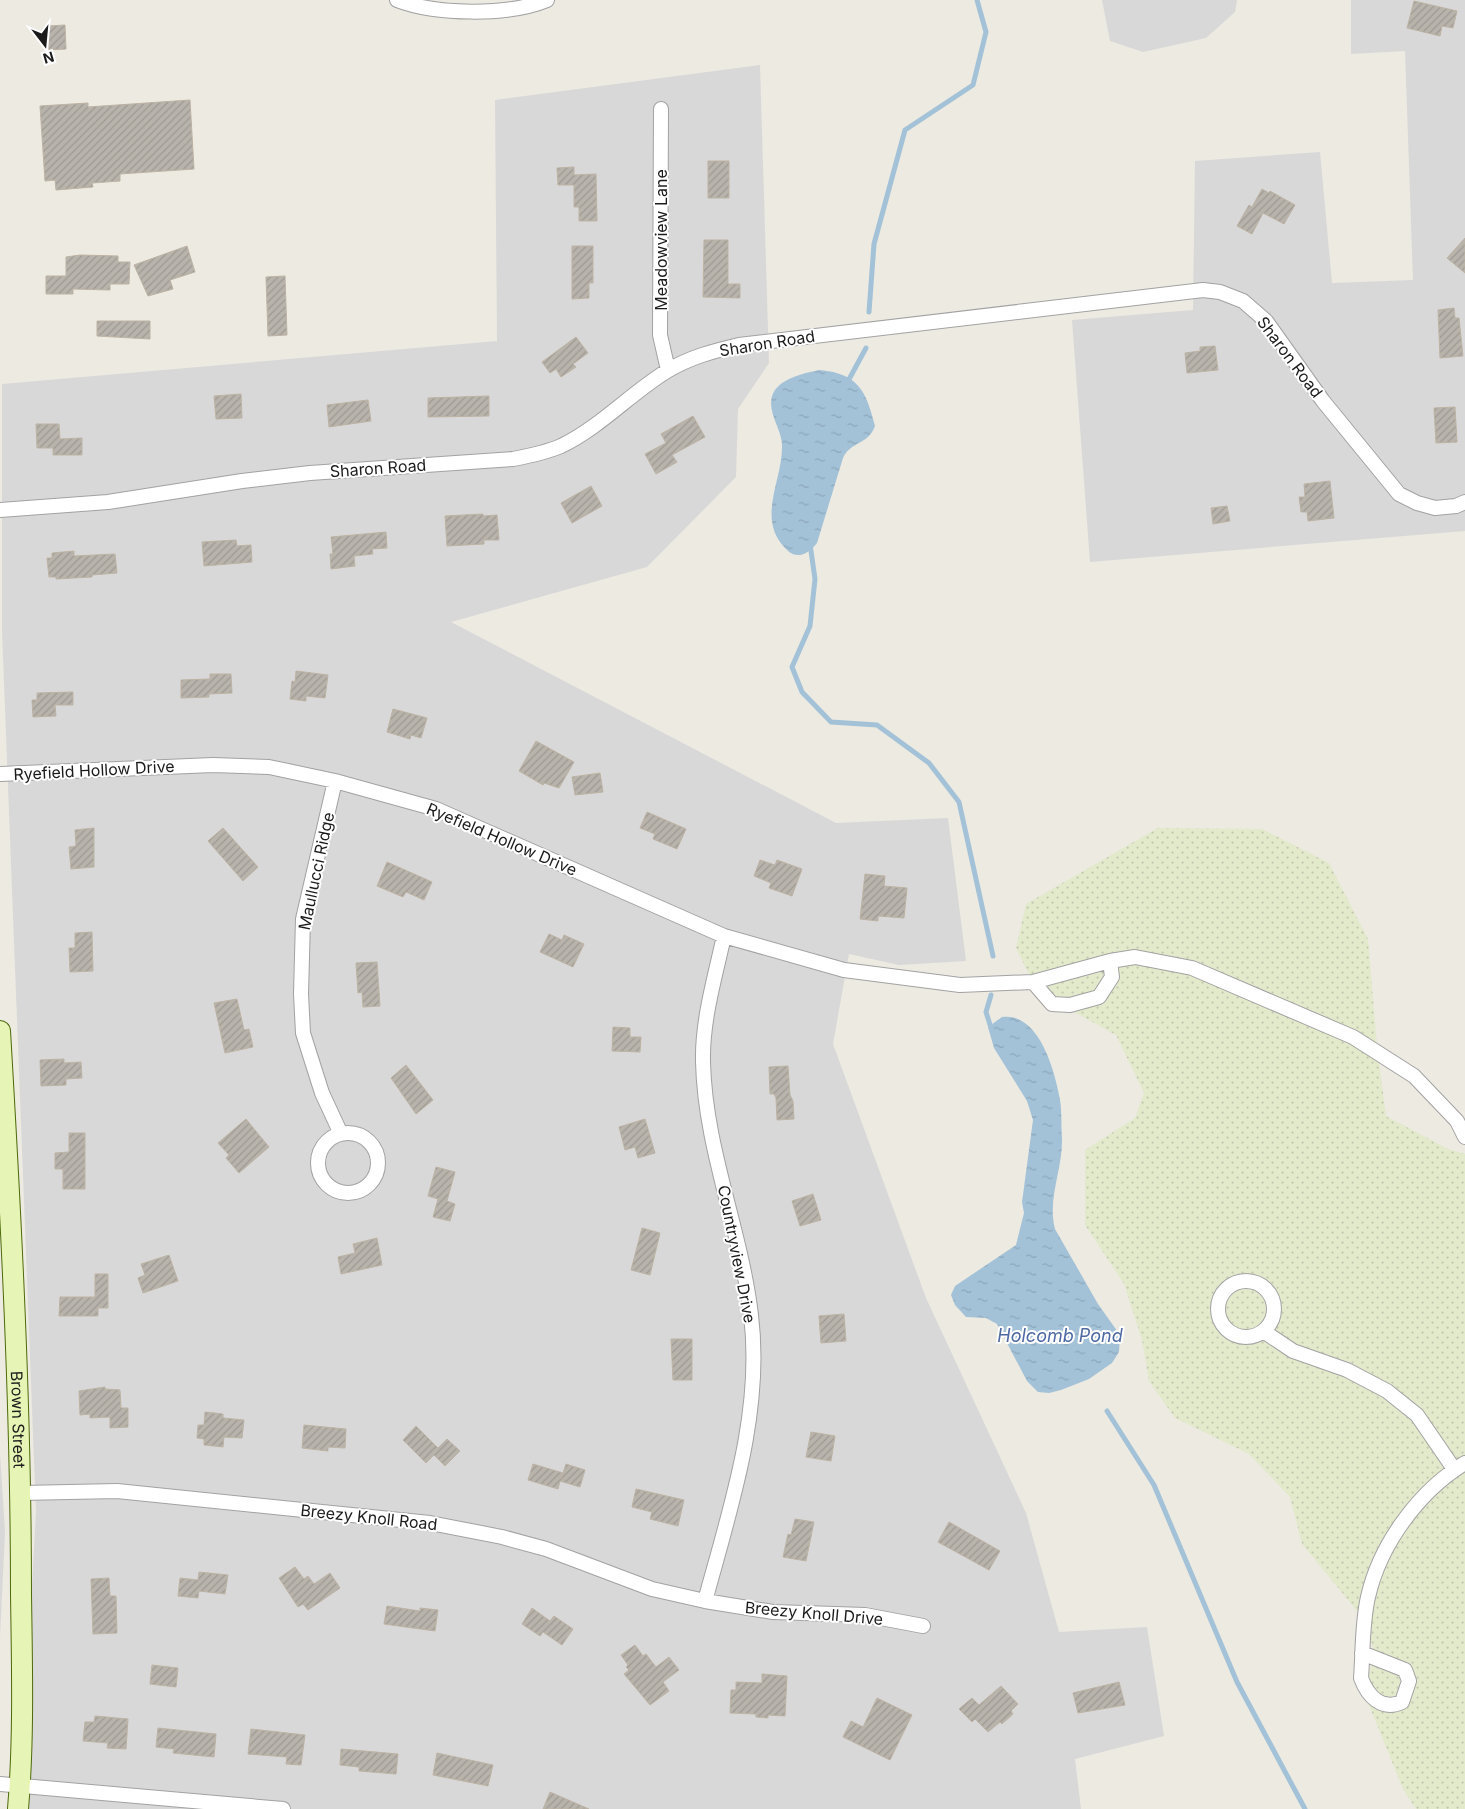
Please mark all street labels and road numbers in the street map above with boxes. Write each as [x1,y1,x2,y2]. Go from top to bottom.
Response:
street label: Meadowview Lane [651,169,671,311]
street label: Sharon Road [1253,312,1327,402]
street label: Sharon Road [718,326,816,360]
street label: Sharon Road [329,455,427,481]
street label: Ryefield Hollow Drive [13,756,175,784]
street label: Ryefield Hollow Drive [424,798,580,880]
street label: Maullucci Ridge [294,810,338,932]
street label: Countryview Drive [714,1183,760,1325]
street label: Brown Street [7,1370,30,1469]
street label: Breezy Knoll Road [300,1500,438,1534]
street label: Breezy Knoll Drive [744,1597,884,1629]

